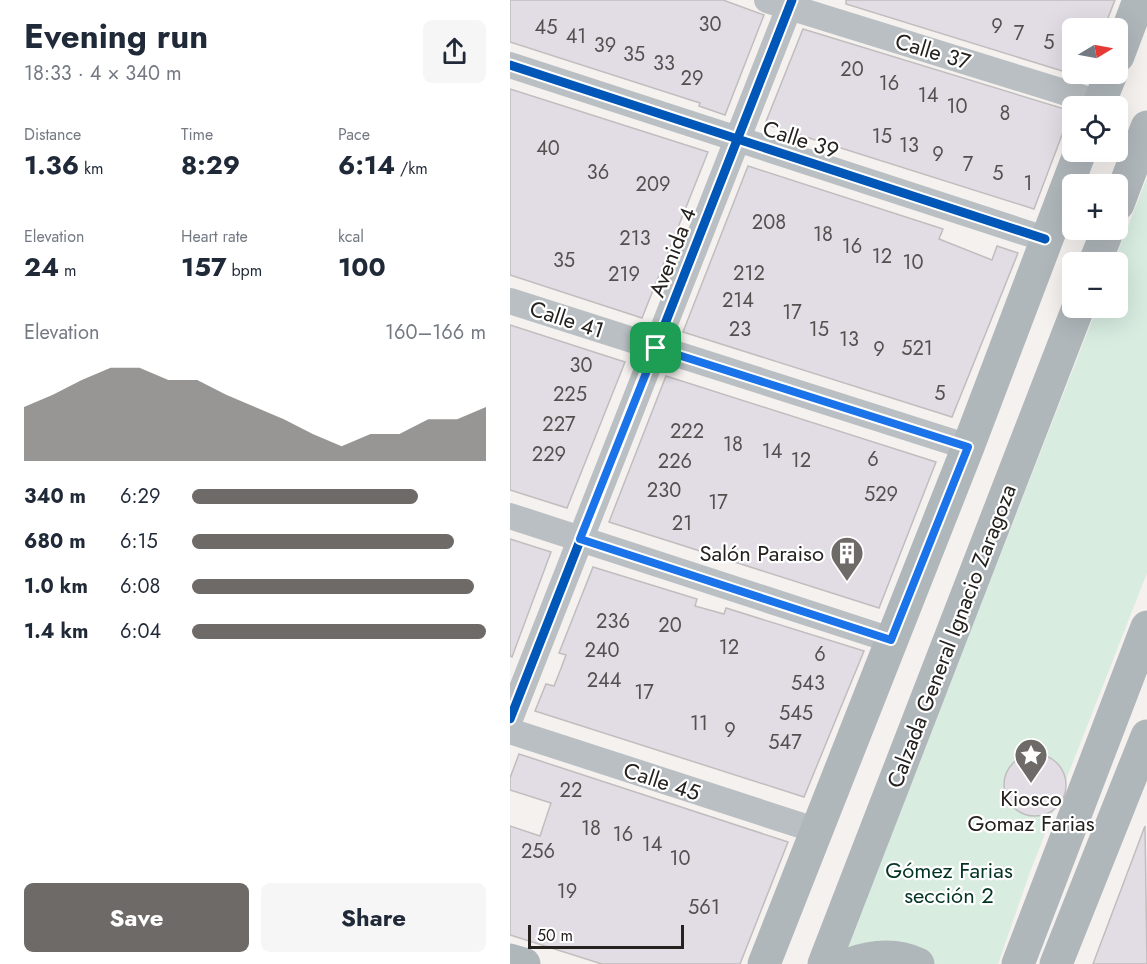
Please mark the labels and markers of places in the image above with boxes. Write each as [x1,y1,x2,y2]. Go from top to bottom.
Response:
pin [630,322,681,373]
building icon: Salón Paraiso [829,535,865,582]
place label: Salón Paraiso [699,537,824,569]
place icon: Kiosco Gomaz Farias [1013,737,1049,784]
place label: Kiosco Gomaz Farias [967,782,1095,839]

